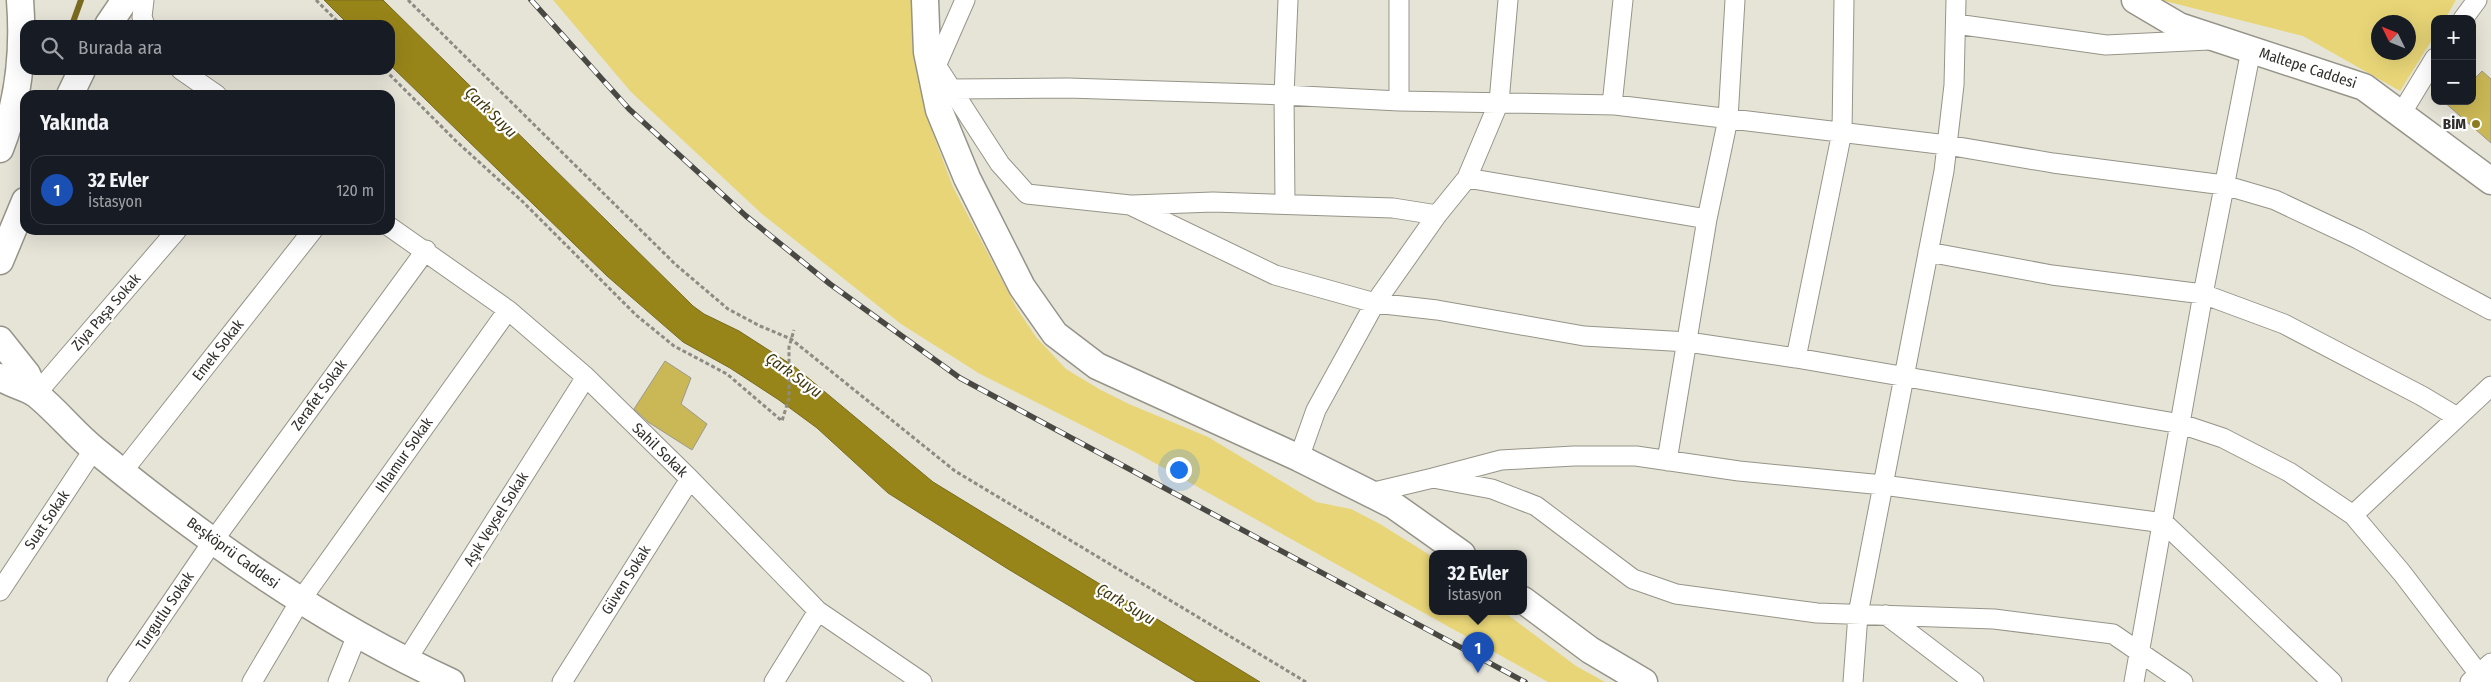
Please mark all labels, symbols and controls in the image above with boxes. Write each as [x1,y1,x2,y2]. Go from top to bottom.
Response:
north arrow [2371,15,2416,60]
map controls [2431,15,2476,105]
button: + [2431,15,2476,60]
search box [20,20,395,75]
icon: search [38,34,66,62]
text: Burada ara [78,36,162,59]
street label: Maltepe Caddesi [2257,44,2359,92]
button: − [2431,60,2476,105]
water label: Çark Suyu [461,83,521,141]
text: Yakında [40,110,109,136]
place label: BİM [2443,115,2466,133]
marker: BİM [2470,118,2482,130]
text: 32 Evler [88,169,149,192]
text: 1 [54,181,60,200]
text: 120 m [336,181,374,200]
text: İstasyon [88,192,142,211]
street label: Ziya Paşa Sokak [68,270,144,354]
street label: Emek Sokak [189,316,248,384]
water label: Çark Suyu [762,348,826,402]
street label: Zerafet Sokak [287,356,351,434]
street label: Ihlamur Sokak [371,414,437,496]
street label: Sahil Sokak [628,419,692,481]
your location [1166,457,1192,483]
street label: Aşık Veysel Sokak [460,469,532,569]
street label: Suat Sokak [21,487,73,553]
street label: Beşköprü Caddesi [183,513,283,593]
street label: Güven Sokak [598,542,654,618]
popup [1429,550,1527,615]
text: 32 Evler [1448,562,1508,585]
street label: Turgutlu Sokak [132,568,198,654]
water label: Çark Suyu [1093,579,1159,629]
text: İstasyon [1448,585,1502,604]
pin: 1 [1462,632,1494,673]

